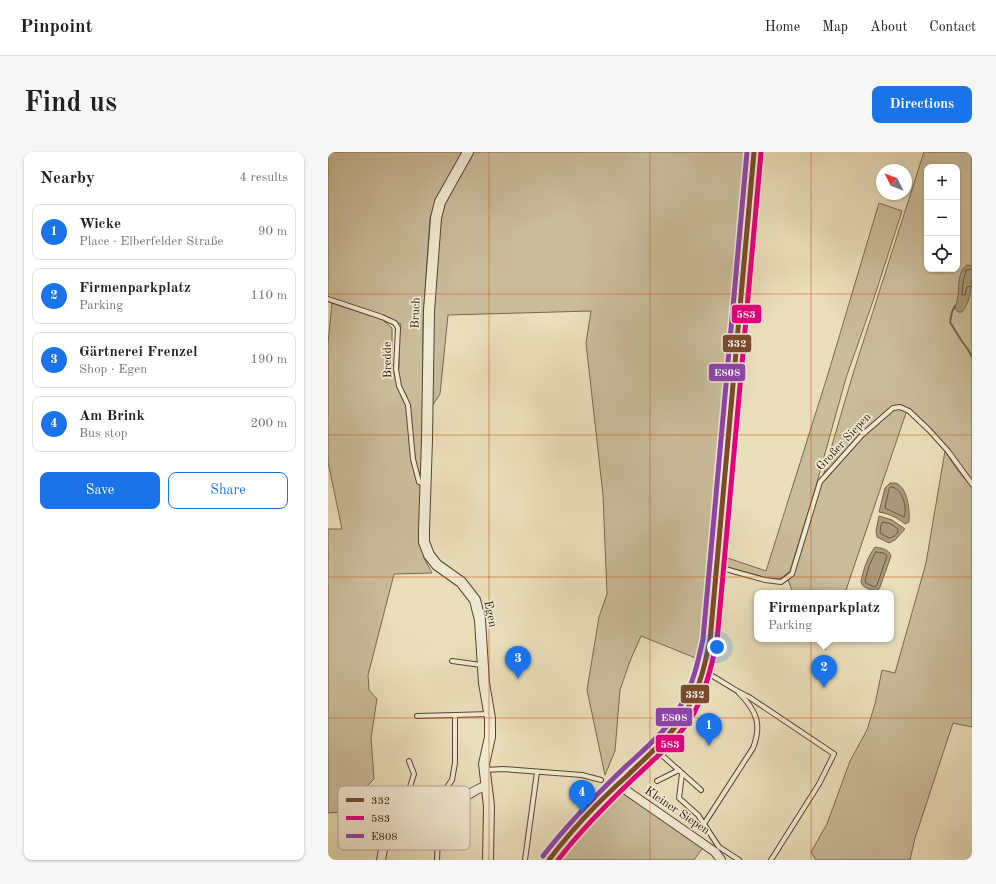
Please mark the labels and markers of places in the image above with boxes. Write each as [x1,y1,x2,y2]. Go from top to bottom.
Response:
pin: 3 [505,646,531,679]
pin: 2 [811,655,837,688]
pin: 1 [696,713,722,746]
pin: 4 [569,780,595,813]

